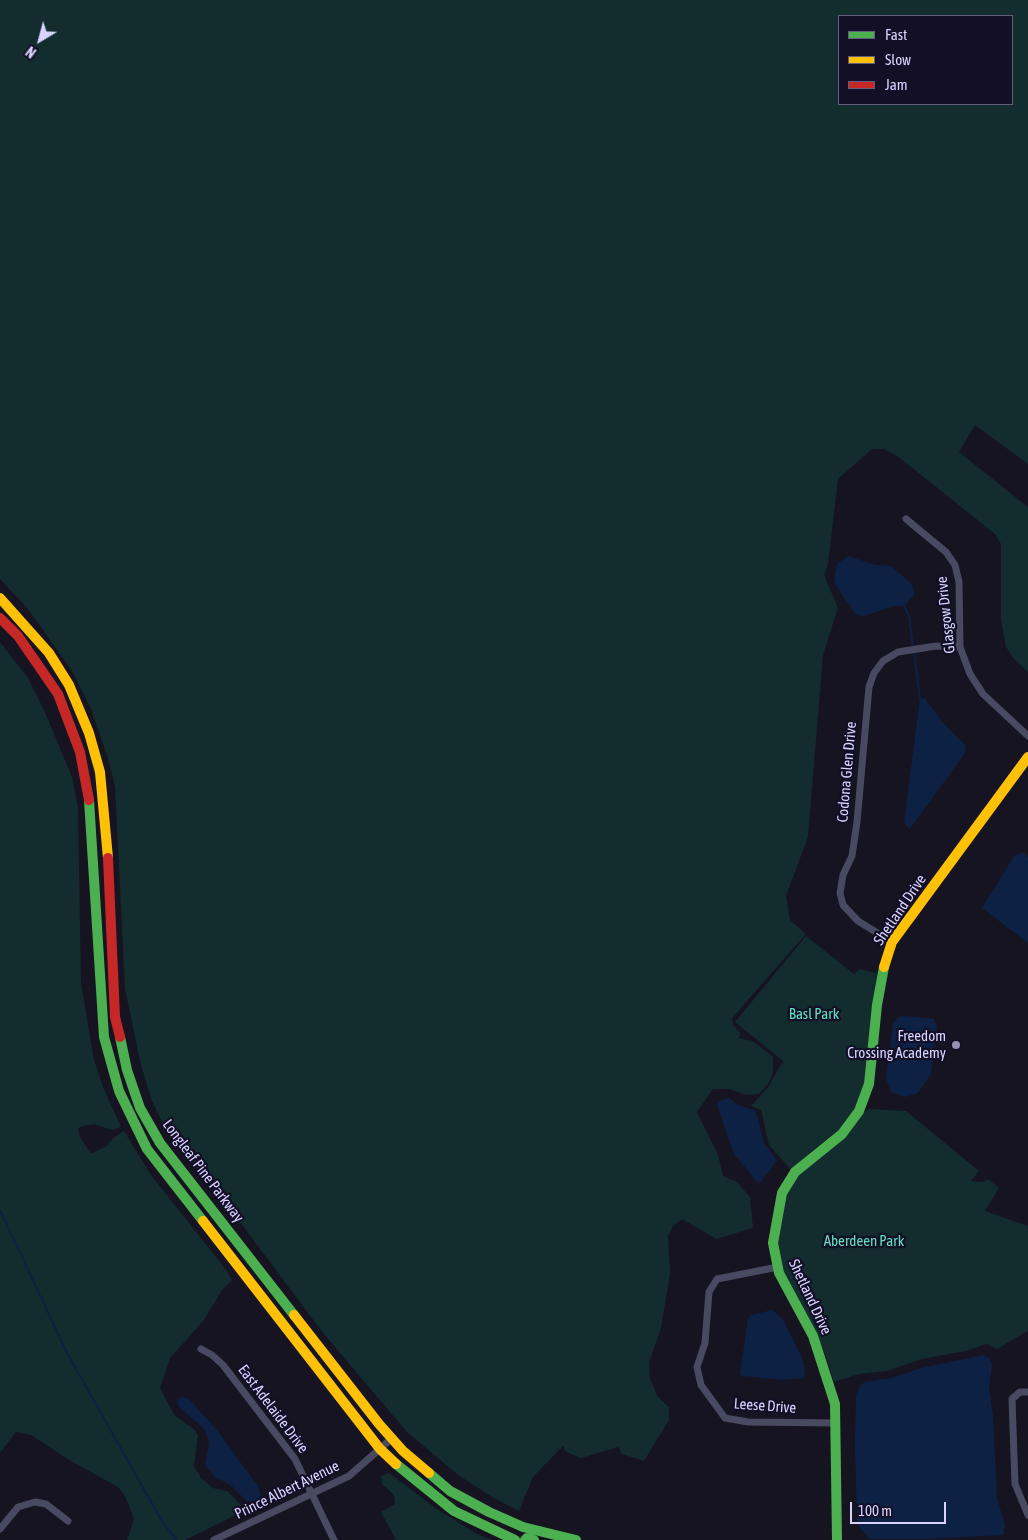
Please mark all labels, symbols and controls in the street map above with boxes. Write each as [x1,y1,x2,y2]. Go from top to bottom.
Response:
north arrow [15,15,65,65]
legend [838,15,1013,105]
text: Fast [885,26,907,43]
text: N [23,43,39,61]
text: Slow [885,51,911,68]
text: Jam [885,76,908,93]
street label: Glasgow Drive [933,576,959,654]
street label: Codona Glen Drive [834,721,860,823]
street label: Shetland Drive [870,871,930,949]
park label: Basl Park [789,1005,839,1023]
place label: Freedom Crossing Academy [847,1027,946,1062]
marker: Freedom Crossing Academy [950,1039,962,1051]
street label: Longleaf Pine Parkway [158,1116,248,1226]
park label: Aberdeen Park [824,1232,904,1250]
street label: Shetland Drive [785,1256,835,1338]
street label: East Adelaide Drive [234,1361,312,1457]
street label: Leese Drive [733,1395,797,1417]
street label: Prince Albert Avenue [232,1457,342,1523]
scale bar [853,1492,949,1524]
text: 100 m [858,1502,892,1519]

